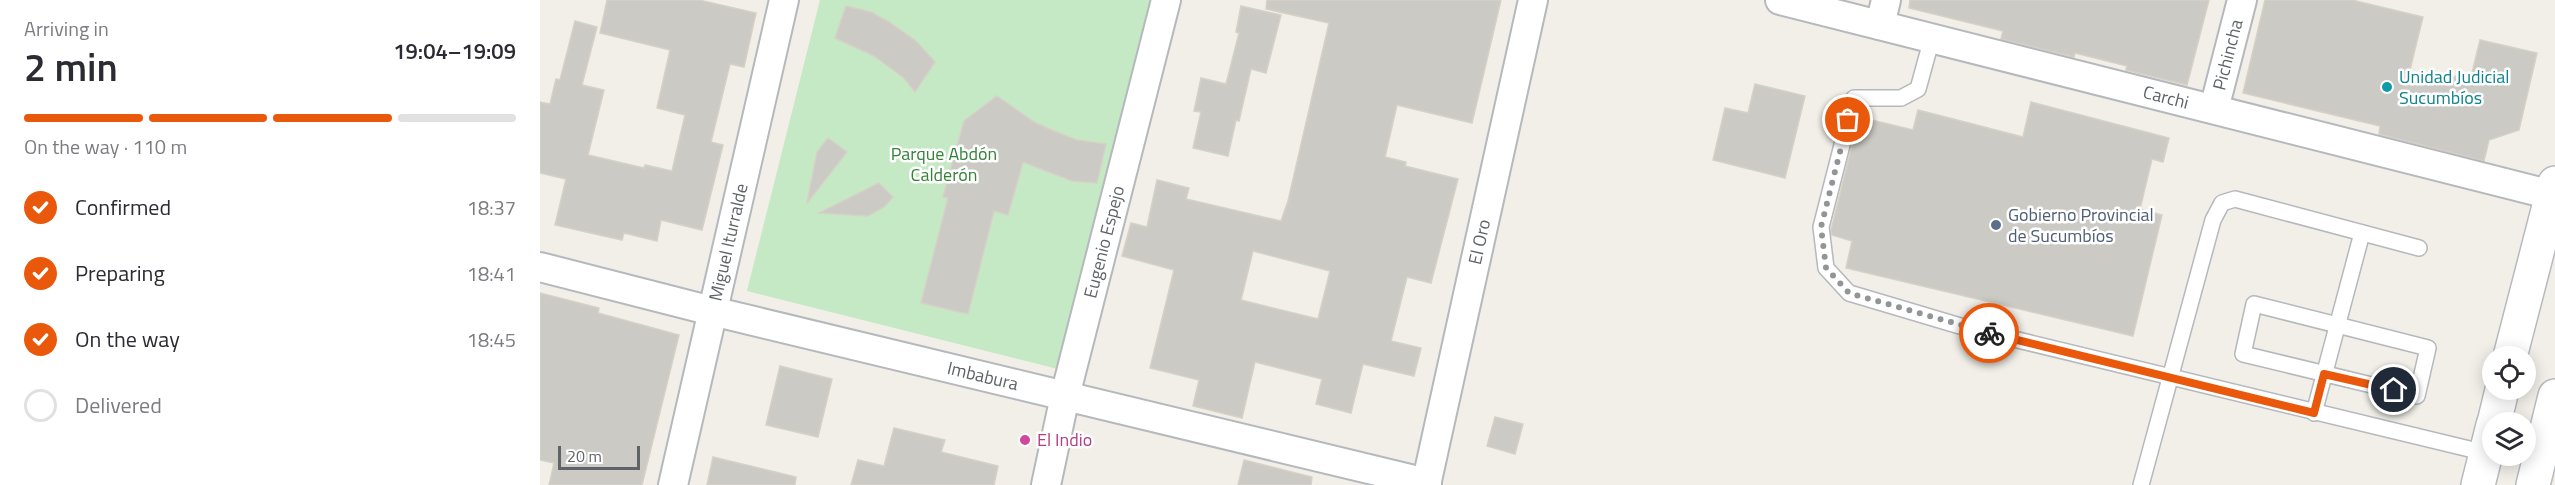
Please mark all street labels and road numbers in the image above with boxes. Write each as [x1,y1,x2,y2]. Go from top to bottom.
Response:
street label: Pichincha [2205,16,2250,93]
street label: Carchi [2140,78,2192,116]
street label: Miguel Iturralde [702,181,755,304]
street label: Eugenio Espejo [1076,183,1131,301]
street label: El Oro [1461,217,1497,267]
street label: Imbabura [945,354,1021,397]

